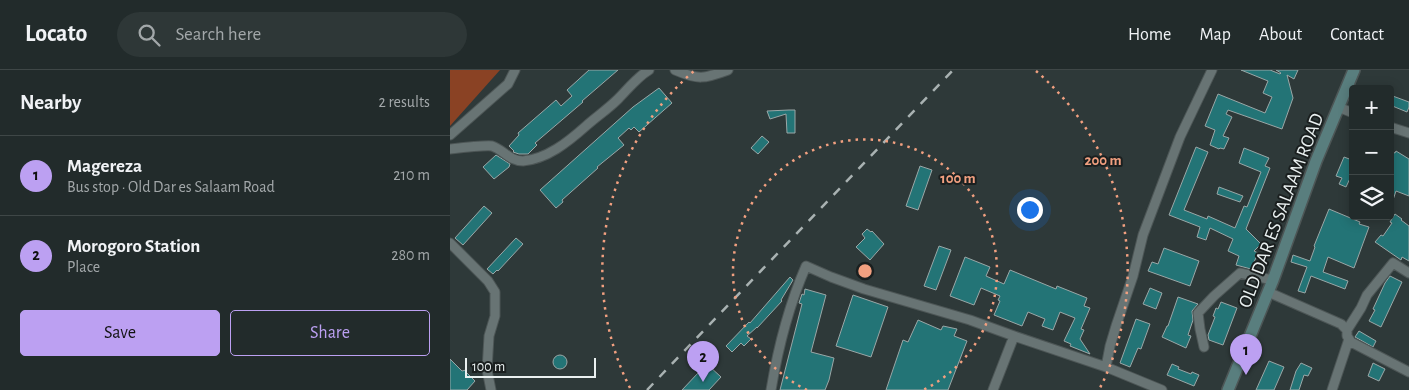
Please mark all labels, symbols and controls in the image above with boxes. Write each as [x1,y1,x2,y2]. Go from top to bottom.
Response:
search box [117,12,467,57]
icon: search [135,21,163,49]
text: Locato [25,22,87,46]
text: Search here [175,25,261,44]
text: Home [1128,26,1171,44]
text: Map [1199,26,1231,44]
text: About [1259,26,1302,44]
text: Contact [1330,26,1384,44]
map controls [1349,85,1394,220]
button: + [1349,85,1394,130]
text: Nearby [20,92,81,113]
text: 2 results [378,94,430,110]
street label: OLD DAR ES SALAAM ROAD [1235,111,1327,310]
button: − [1349,130,1394,175]
text: 200 m [1084,153,1122,168]
text: Magereza [67,157,142,176]
text: 1 [33,167,39,183]
text: 210 m [393,167,430,183]
text: 100 m [940,171,976,186]
button: layers [1349,175,1394,220]
text: Bus stop · Old Dar es Salaam Road [67,179,275,195]
your location [1017,197,1043,223]
text: Morogoro Station [67,237,200,256]
text: 2 [32,247,40,263]
text: 280 m [391,247,430,263]
text: Place [67,259,100,275]
centre of rings [856,262,874,280]
button: Save [20,310,220,356]
button: Share [230,310,430,356]
pin: 1 [1230,334,1262,375]
pin: 2 [687,341,719,382]
scale bar [465,355,596,378]
text: 100 m [472,360,505,374]

